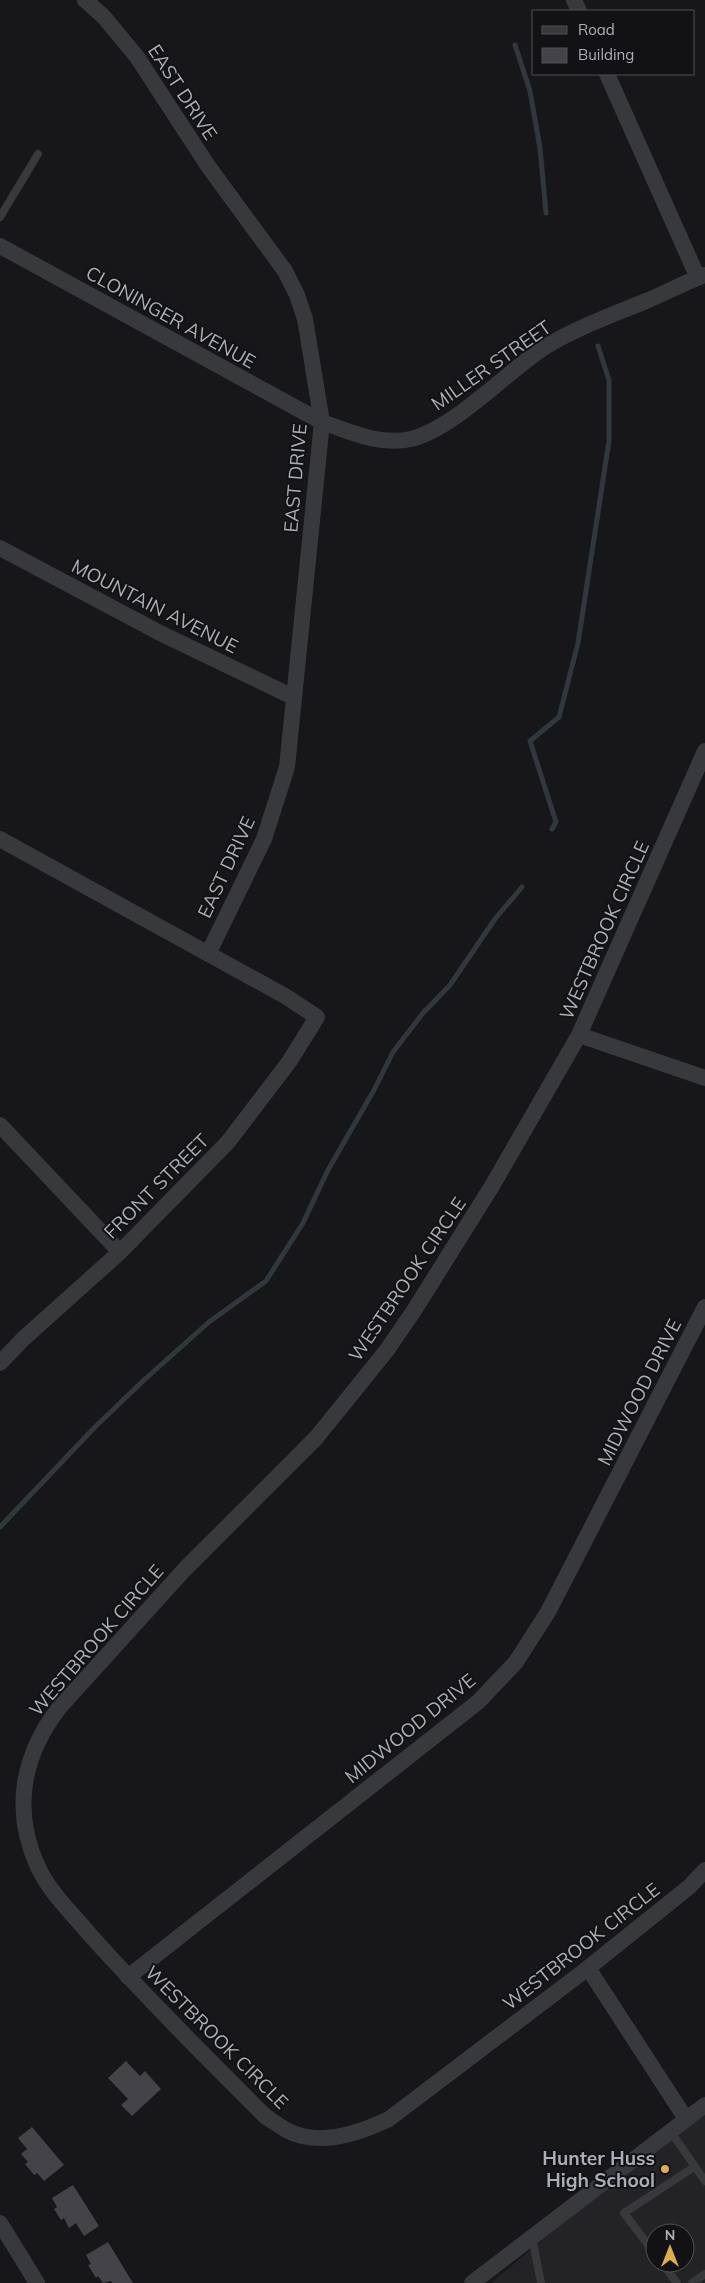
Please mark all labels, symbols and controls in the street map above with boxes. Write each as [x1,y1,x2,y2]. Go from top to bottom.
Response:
legend [532,10,695,75]
text: Road [578,20,615,39]
street label: EAST DRIVE [143,40,223,144]
text: Building [578,45,634,64]
street label: CLONINGER AVENUE [82,260,260,374]
street label: MILLER STREET [426,314,556,415]
street label: EAST DRIVE [278,422,312,534]
street label: MOUNTAIN AVENUE [68,554,242,658]
street label: EAST DRIVE [192,812,260,922]
street label: WESTBROOK CIRCLE [554,837,654,1023]
street label: FRONT STREET [98,1128,214,1244]
street label: WESTBROOK CIRCLE [343,1192,471,1366]
street label: MIDWOOD DRIVE [592,1315,686,1469]
street label: WESTBROOK CIRCLE [24,1559,168,1721]
street label: MIDWOOD DRIVE [340,1668,480,1788]
street label: WESTBROOK CIRCLE [498,1877,664,2015]
street label: WESTBROOK CIRCLE [140,1960,294,2114]
place label: Hunter Huss High School [542,2146,655,2192]
marker: Hunter Huss High School [659,2163,671,2175]
north arrow [645,2223,695,2273]
text: N [665,2226,675,2244]

